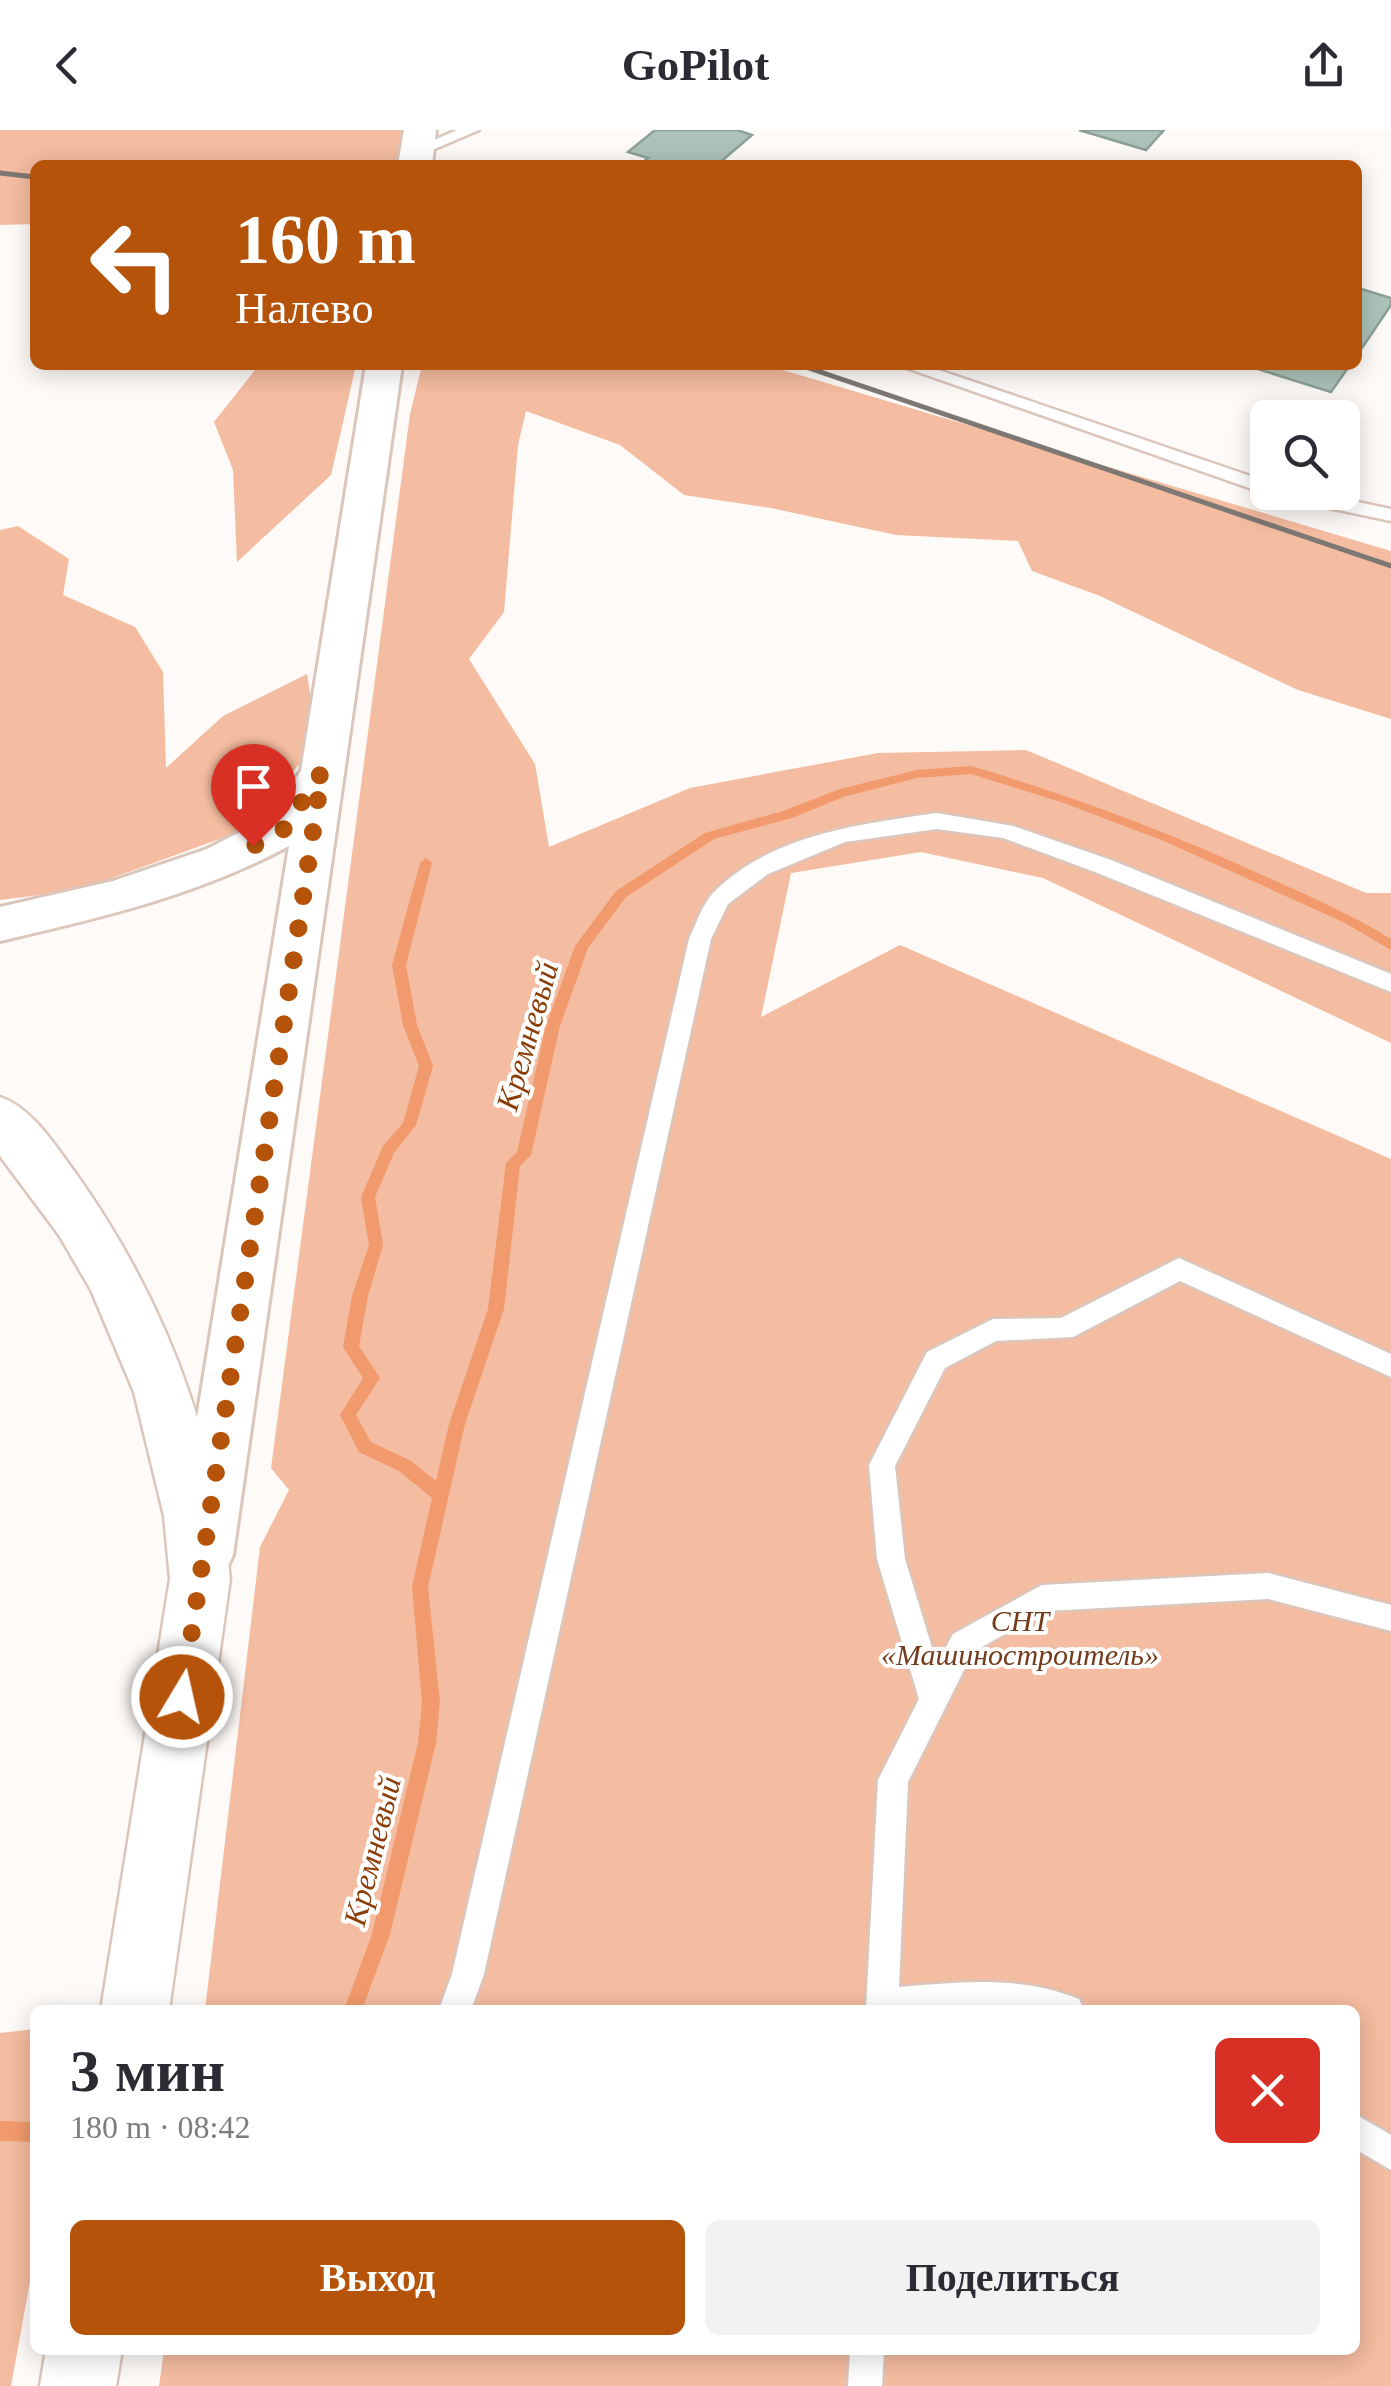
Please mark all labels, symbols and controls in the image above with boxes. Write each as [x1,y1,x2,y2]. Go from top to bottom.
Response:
icon: back [40,38,95,93]
icon: share [1296,38,1351,93]
text: GoPilot [622,40,769,90]
icon: left [70,200,200,330]
text: 160 m [235,201,416,278]
text: Налево [235,283,374,333]
map controls [1250,400,1360,510]
button: search [1250,400,1360,510]
pin [211,744,296,847]
icon: arrive [226,759,281,814]
water label: Кремневый [488,958,565,1115]
park label: СНТ «Машиностроитель» [881,1604,1159,1671]
position arrow [130,1645,234,1749]
water label: Кремневый [336,1773,408,1930]
text: 3 мин [70,2038,225,2104]
button: close [1215,2038,1320,2143]
text: 180 m · 08:42 [70,2109,250,2145]
button: Выход [70,2220,685,2335]
button: Поделиться [705,2220,1320,2335]

